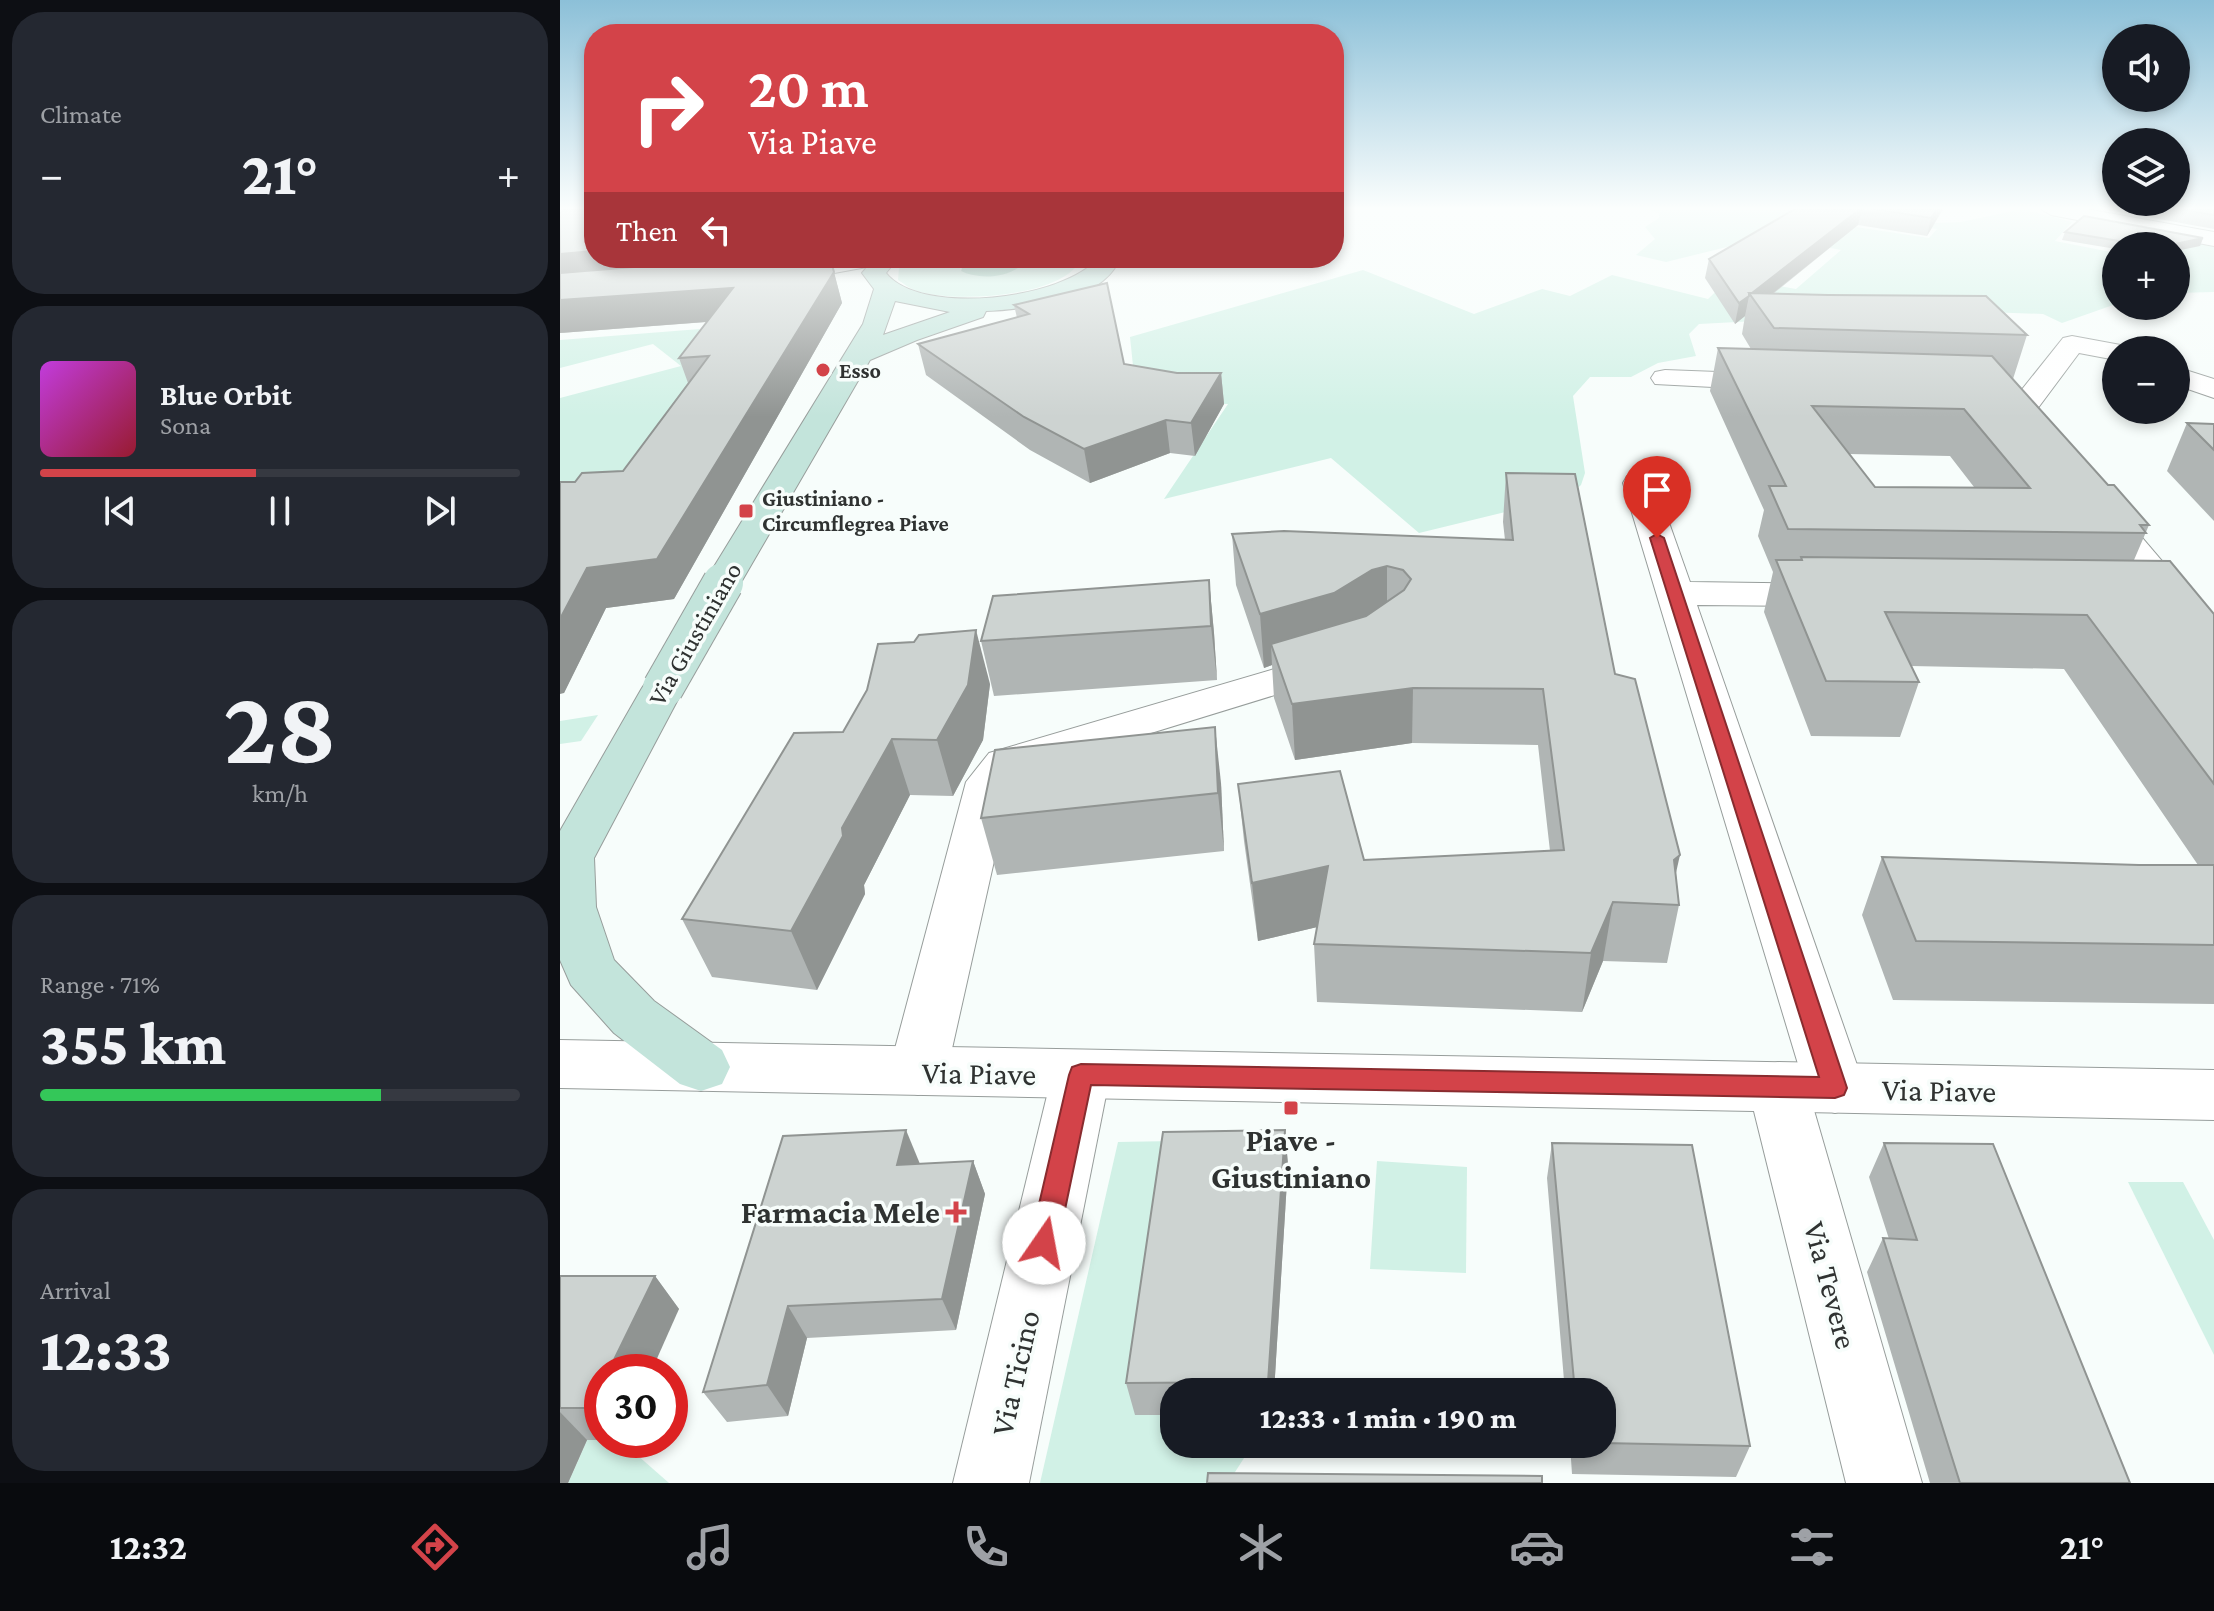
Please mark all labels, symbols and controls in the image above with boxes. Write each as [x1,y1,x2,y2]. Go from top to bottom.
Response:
map controls [2102,24,2190,424]
button: sound [2102,24,2190,112]
icon: right [616,56,720,160]
text: 20 m [748,57,869,119]
text: Climate [40,100,122,129]
text: Via Piave [748,122,877,162]
button: layers [2102,128,2190,216]
text: 21° [241,140,319,207]
text: − [40,150,63,198]
text: + [497,150,520,198]
icon: left [694,208,738,252]
text: Then [616,214,678,247]
button: + [2102,232,2190,320]
button: − [2102,336,2190,424]
place label: Esso [839,358,881,383]
marker: Esso [814,361,832,379]
text: Blue Orbit [160,378,291,411]
text: Sona [160,411,211,440]
pin [1623,456,1691,538]
icon: arrive [1635,468,1679,512]
place label: Giustiniano - Circumflegrea Piave [762,486,949,536]
icon: previous [98,489,142,533]
icon: pause [258,489,302,533]
icon: next [418,489,462,533]
marker: Giustiniano - Circumflegrea Piave [737,502,755,520]
street label: Via Giustiniano [642,557,748,711]
text: 28 [223,669,337,784]
text: km/h [252,779,308,808]
text: Range · 71% [40,970,160,999]
text: 355 km [40,1010,226,1077]
street label: Via Piave [921,1054,1037,1092]
street label: Via Piave [1881,1071,1997,1109]
marker: Piave - Giustiniano [1282,1099,1300,1117]
place label: Piave - Giustiniano [1211,1122,1371,1195]
place label: Farmacia Mele [741,1194,940,1230]
position arrow [1002,1201,1086,1285]
marker: Farmacia Mele [947,1203,965,1221]
street label: Via Tevere [1797,1217,1865,1353]
text: Arrival [40,1276,111,1305]
street label: Via Ticino [983,1307,1047,1439]
text: 12:33 [40,1316,172,1383]
speed limit sign: 30 [584,1354,688,1458]
text: 12:33 · 1 min · 190 m [1260,1401,1516,1434]
icon: directions [407,1519,463,1575]
icon: music [682,1519,738,1575]
icon: phone [958,1519,1014,1575]
icon: climate [1233,1519,1289,1575]
icon: car [1509,1519,1565,1575]
icon: filters [1784,1519,1840,1575]
text: 12:32 [110,1527,187,1567]
text: 21° [2059,1527,2104,1567]

